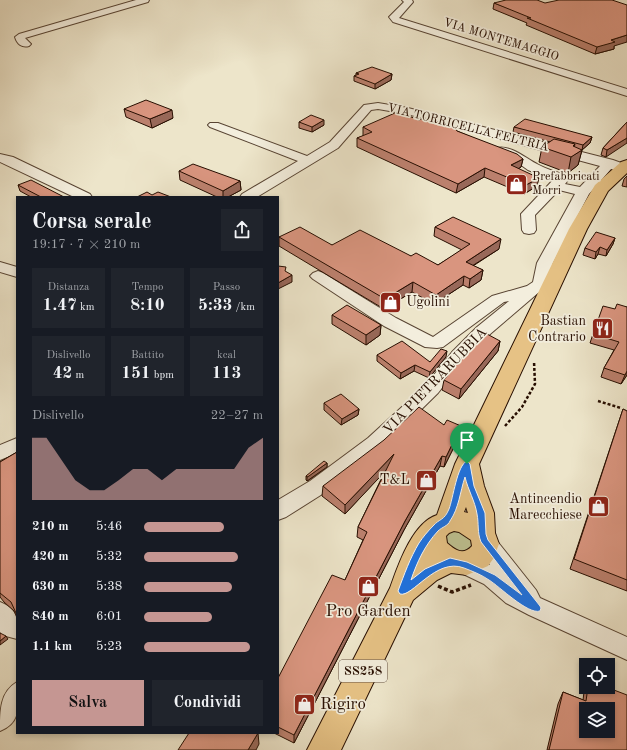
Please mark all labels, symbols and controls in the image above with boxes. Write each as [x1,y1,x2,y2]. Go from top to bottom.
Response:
street label: VIA MONTEMAGGIO [442,17,560,63]
street label: VIA TORRICELLA FELTRIA [386,102,550,154]
shop icon: Prefabbricati Morri [503,171,529,197]
place label: Prefabbricati Morri [532,171,600,197]
button: share [221,209,263,251]
text: Corsa serale [32,211,152,233]
text: 19:17 · 7 × 210 m [32,238,140,251]
text: Distanza [48,282,89,293]
text: Tempo [131,282,164,293]
text: Passo [213,282,240,293]
shop icon: Ugolini [377,289,403,315]
place label: Ugolini [406,295,450,309]
text: 1.47 [43,297,77,314]
text: 8:10 [130,297,165,314]
text: 5:33 [198,297,232,314]
text: km [77,302,94,313]
text: /km [232,302,255,313]
place label: Bastian Contrario [528,314,586,344]
restaurant icon: Bastian Contrario [589,316,615,342]
street label: VIA PIETRARUBBIA [381,325,490,437]
text: Dislivello [46,350,91,361]
text: Battito [131,350,164,361]
text: kcal [217,350,236,361]
text: 42 [53,365,72,382]
text: 151 [121,365,151,382]
text: 113 [212,365,241,382]
text: m [72,370,84,381]
text: bpm [151,370,174,381]
text: Dislivello [32,409,84,422]
text: 22–27 m [211,409,263,422]
pin [450,423,484,464]
icon: arrive [456,429,478,451]
shop icon: T&L [413,467,439,493]
place label: T&L [380,473,410,487]
place label: Antincendio Marecchiese [509,492,582,522]
shop icon: Antincendio Marecchiese [585,494,611,520]
text: 210 m [32,520,69,533]
text: 5:46 [96,520,122,533]
text: 420 m [32,550,69,563]
text: 5:32 [96,550,122,563]
shop icon: Pro Garden [355,574,381,600]
text: 630 m [32,580,69,593]
text: 5:38 [96,580,122,593]
place label: Pro Garden [325,603,411,620]
text: 840 m [32,610,69,623]
text: 6:01 [96,610,122,623]
text: 1.1 km [32,640,72,653]
text: 5:23 [96,640,122,653]
map controls [579,658,615,738]
button: locate [579,658,615,694]
road number: SS258 [339,660,387,682]
button: Salva [32,680,144,726]
button: Condividi [152,680,263,726]
shop icon: Rigiro [291,691,317,717]
place label: Rigiro [320,696,366,713]
button: layers [579,702,615,738]

